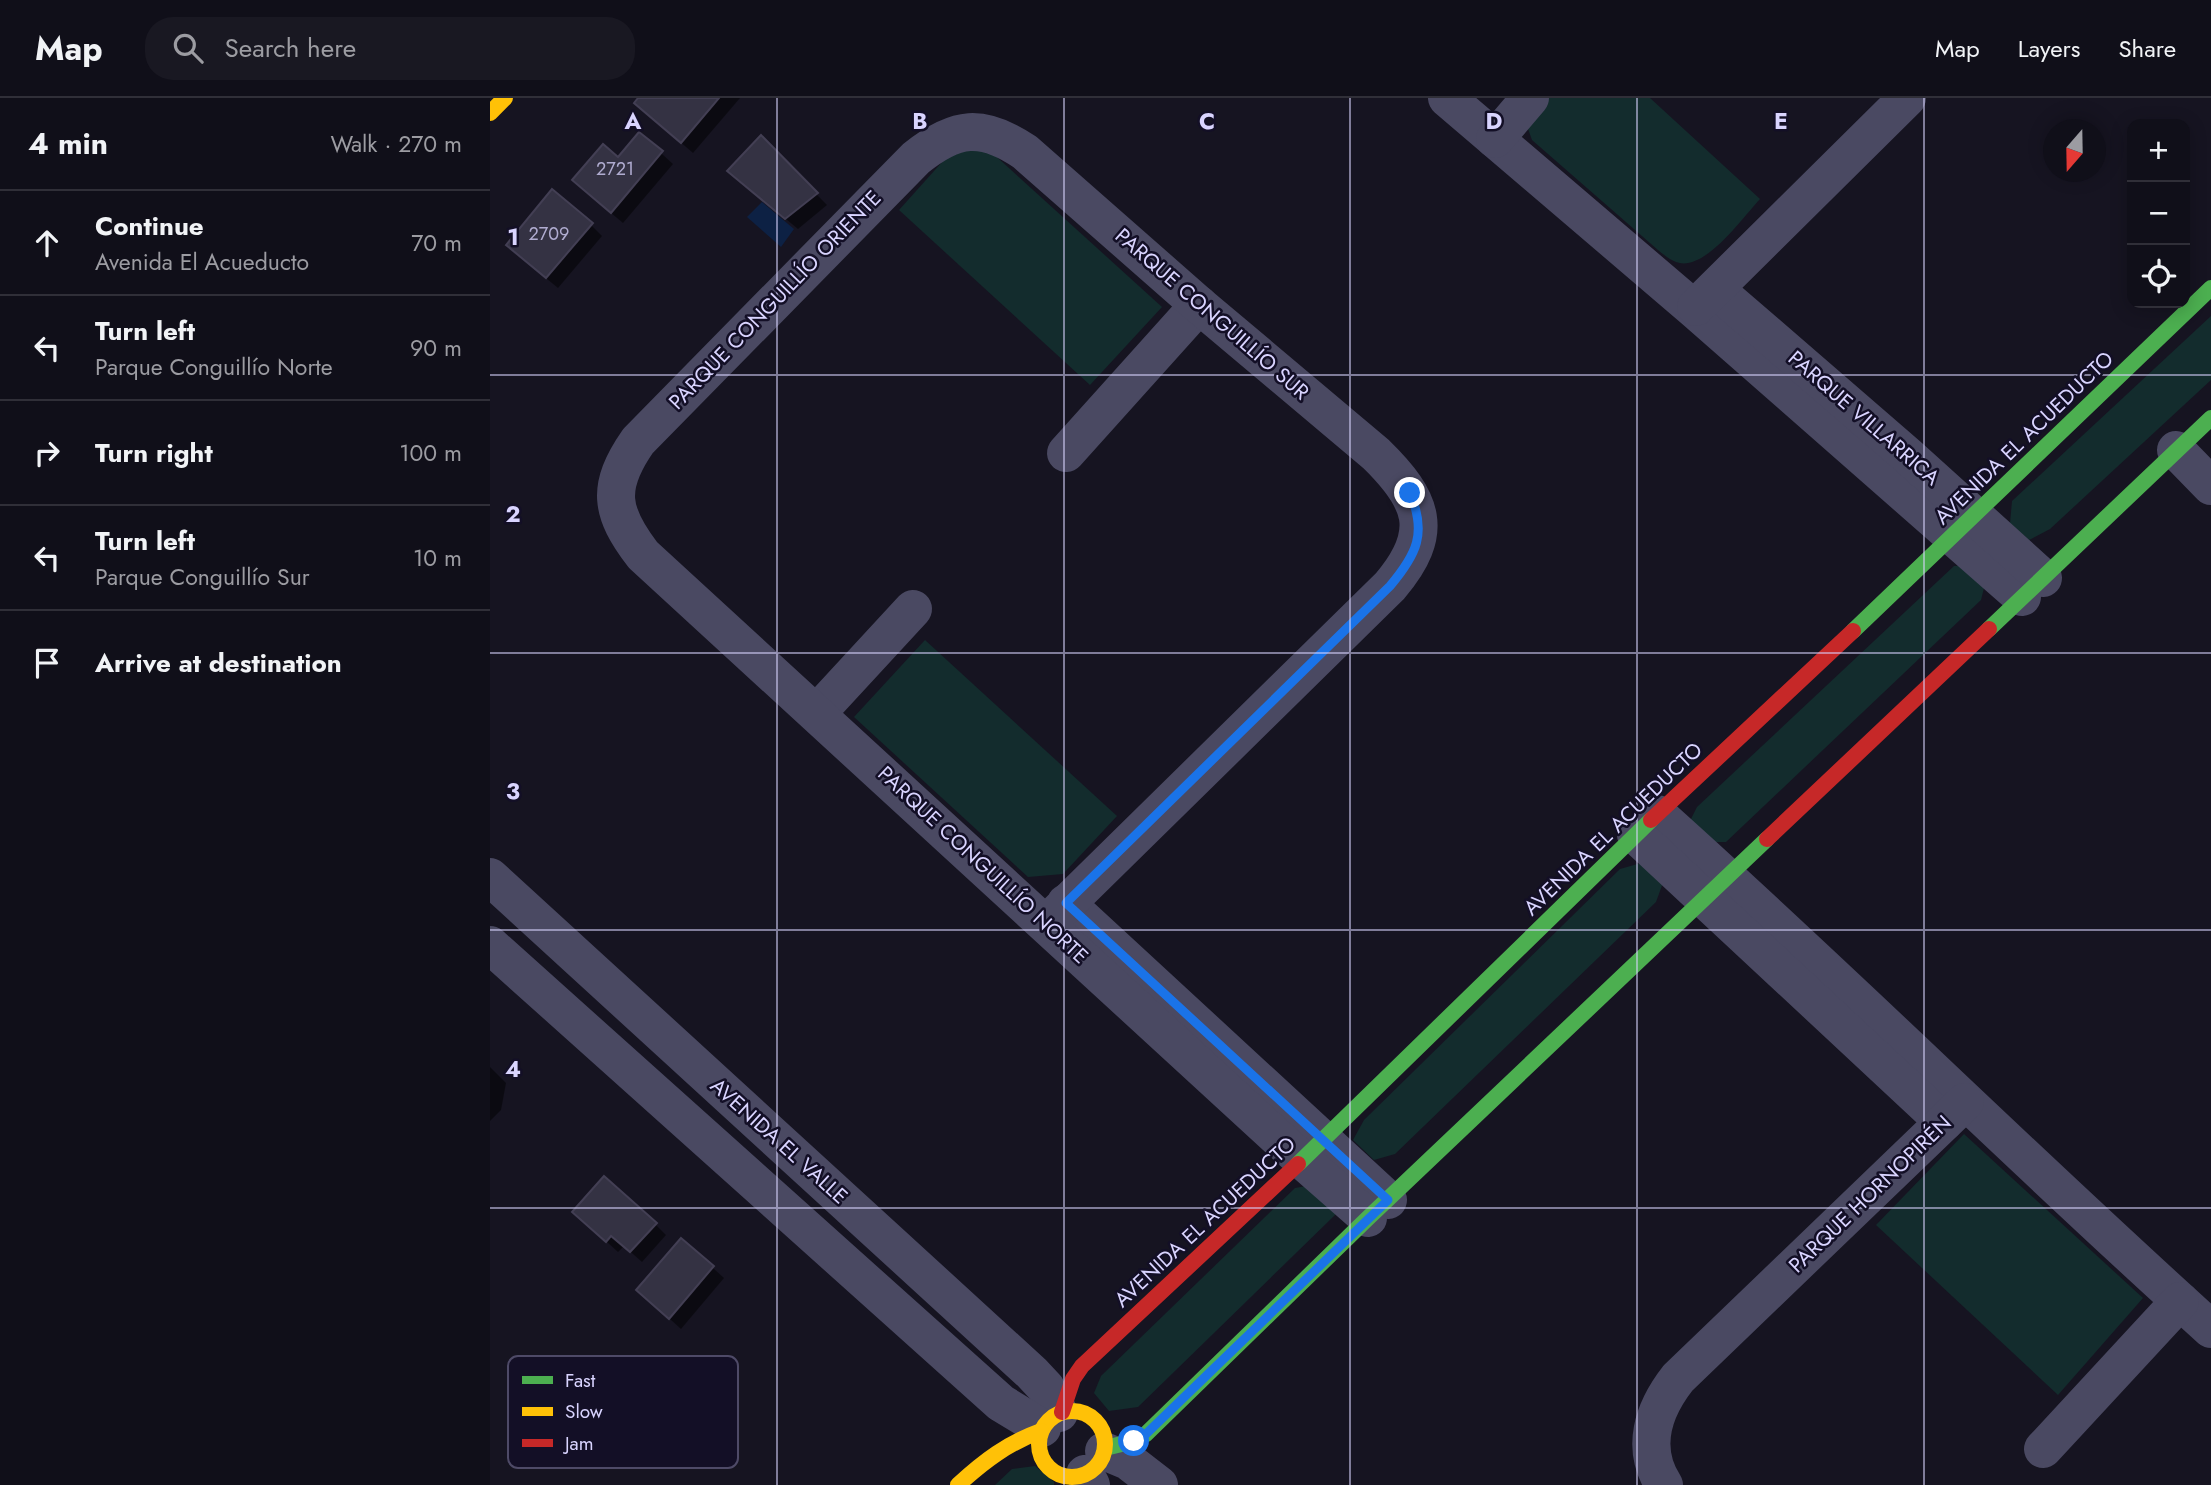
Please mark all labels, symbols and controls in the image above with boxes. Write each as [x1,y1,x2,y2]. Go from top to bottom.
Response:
search box [145,17,635,80]
text: Map [35,25,103,72]
icon: search [169,29,207,67]
text: Search here [225,29,356,67]
text: Map [1935,31,1980,66]
text: Layers [2018,31,2080,66]
text: Share [2118,31,2176,66]
text: A [624,104,642,138]
text: B [912,104,928,138]
text: C [1199,104,1215,138]
text: D [1486,104,1503,138]
text: E [1774,104,1788,138]
north arrow [2043,119,2106,182]
map controls [2127,119,2190,308]
button: + [2127,119,2190,182]
text: 4 min [28,122,108,165]
text: Walk · 270 m [331,127,462,161]
house number: 2721 [596,156,634,182]
button: − [2127,182,2190,245]
street label: PARQUE CONGUILLÍO ORIENTE [662,184,888,416]
text: Continue [95,207,204,245]
text: 1 [507,220,519,254]
house number: 2709 [529,221,569,247]
street label: PARQUE CONGUILLÍO SUR [1108,221,1316,407]
icon: ahead [28,224,66,262]
text: 70 m [411,226,462,260]
text: Avenida El Acueducto [95,245,309,279]
button: locate [2127,245,2190,308]
text: Turn left [95,312,195,350]
icon: left [28,329,66,367]
text: 90 m [410,331,462,365]
street label: PARQUE VILLARRICA [1782,344,1946,492]
street label: AVENIDA EL ACUEDUCTO [1928,344,2120,532]
text: Parque Conguillío Norte [95,350,333,384]
icon: right [28,434,66,472]
text: Turn right [95,434,213,472]
text: 100 m [399,436,462,470]
route end [1394,477,1425,508]
text: 2 [505,497,521,531]
text: Turn left [95,522,195,560]
icon: left [28,539,66,577]
text: 10 m [413,541,462,575]
text: Parque Conguillío Sur [95,560,310,594]
icon: arrive [28,644,66,682]
text: Arrive at destination [95,644,342,682]
street label: AVENIDA EL ACUEDUCTO [1517,735,1709,923]
street label: PARQUE CONGUILLÍO NORTE [871,759,1095,971]
text: 3 [506,774,520,808]
text: 4 [505,1052,521,1086]
street label: AVENIDA EL VALLE [704,1071,854,1211]
street label: PARQUE HORNOPIRÉN [1782,1108,1958,1280]
street label: AVENIDA EL ACUEDUCTO [1108,1130,1302,1314]
legend [508,1356,738,1468]
text: Fast [565,1367,596,1394]
text: Slow [565,1398,603,1425]
route start [1118,1425,1149,1456]
text: Jam [562,1430,594,1457]

